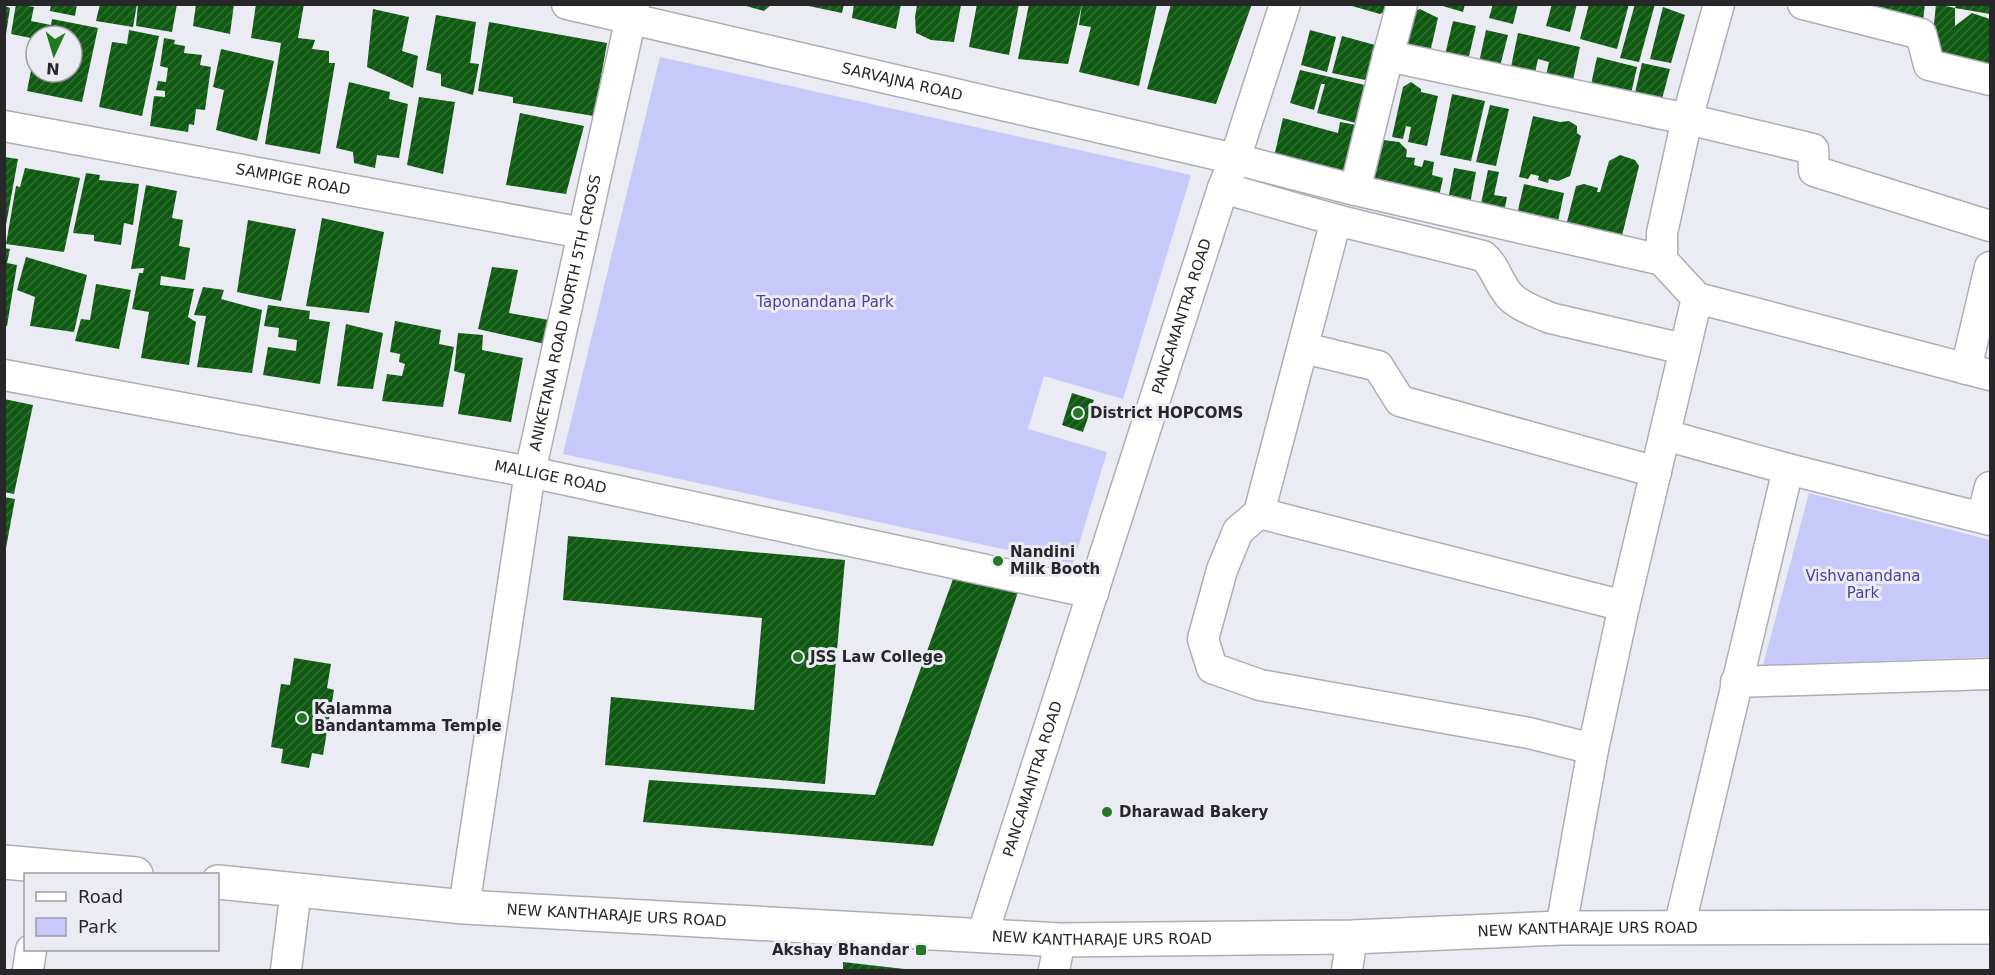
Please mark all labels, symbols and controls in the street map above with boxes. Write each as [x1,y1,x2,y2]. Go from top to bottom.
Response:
north arrow [24,24,84,84]
text: N [46,59,60,78]
street label: SARVAJNA ROAD [840,59,964,105]
street label: SAMPIGE ROAD [234,160,352,199]
street label: ANIKETANA ROAD NORTH 5TH CROSS [526,173,605,453]
street label: PANCAMANTRA ROAD [1148,236,1215,397]
park label: Taponandana Park [755,293,894,311]
place label: District HOPCOMS [1090,404,1243,422]
marker: District HOPCOMS [1071,406,1085,420]
street label: MALLIGE ROAD [493,457,608,497]
place label: Nandini Milk Booth [1010,543,1100,578]
marker: Nandini Milk Booth [991,554,1005,568]
park label: Vishvanandana Park [1805,567,1921,602]
place label: JSS Law College [809,648,943,666]
marker: JSS Law College [791,650,805,664]
street label: PANCAMANTRA ROAD [999,699,1066,859]
place label: Kalamma Bandantamma Temple [314,700,502,735]
marker: Kalamma Bandantamma Temple [295,711,309,725]
place label: Dharawad Bakery [1119,803,1268,821]
marker: Dharawad Bakery [1100,805,1114,819]
legend [24,873,219,951]
text: Road [78,886,123,907]
street label: NEW KANTHARAJE URS ROAD [506,900,727,931]
text: Park [78,916,117,937]
street label: NEW KANTHARAJE URS ROAD [1477,919,1698,941]
street label: NEW KANTHARAJE URS ROAD [991,927,1212,949]
place label: Akshay Bhandar [772,941,910,959]
marker: Akshay Bhandar [914,943,928,957]

